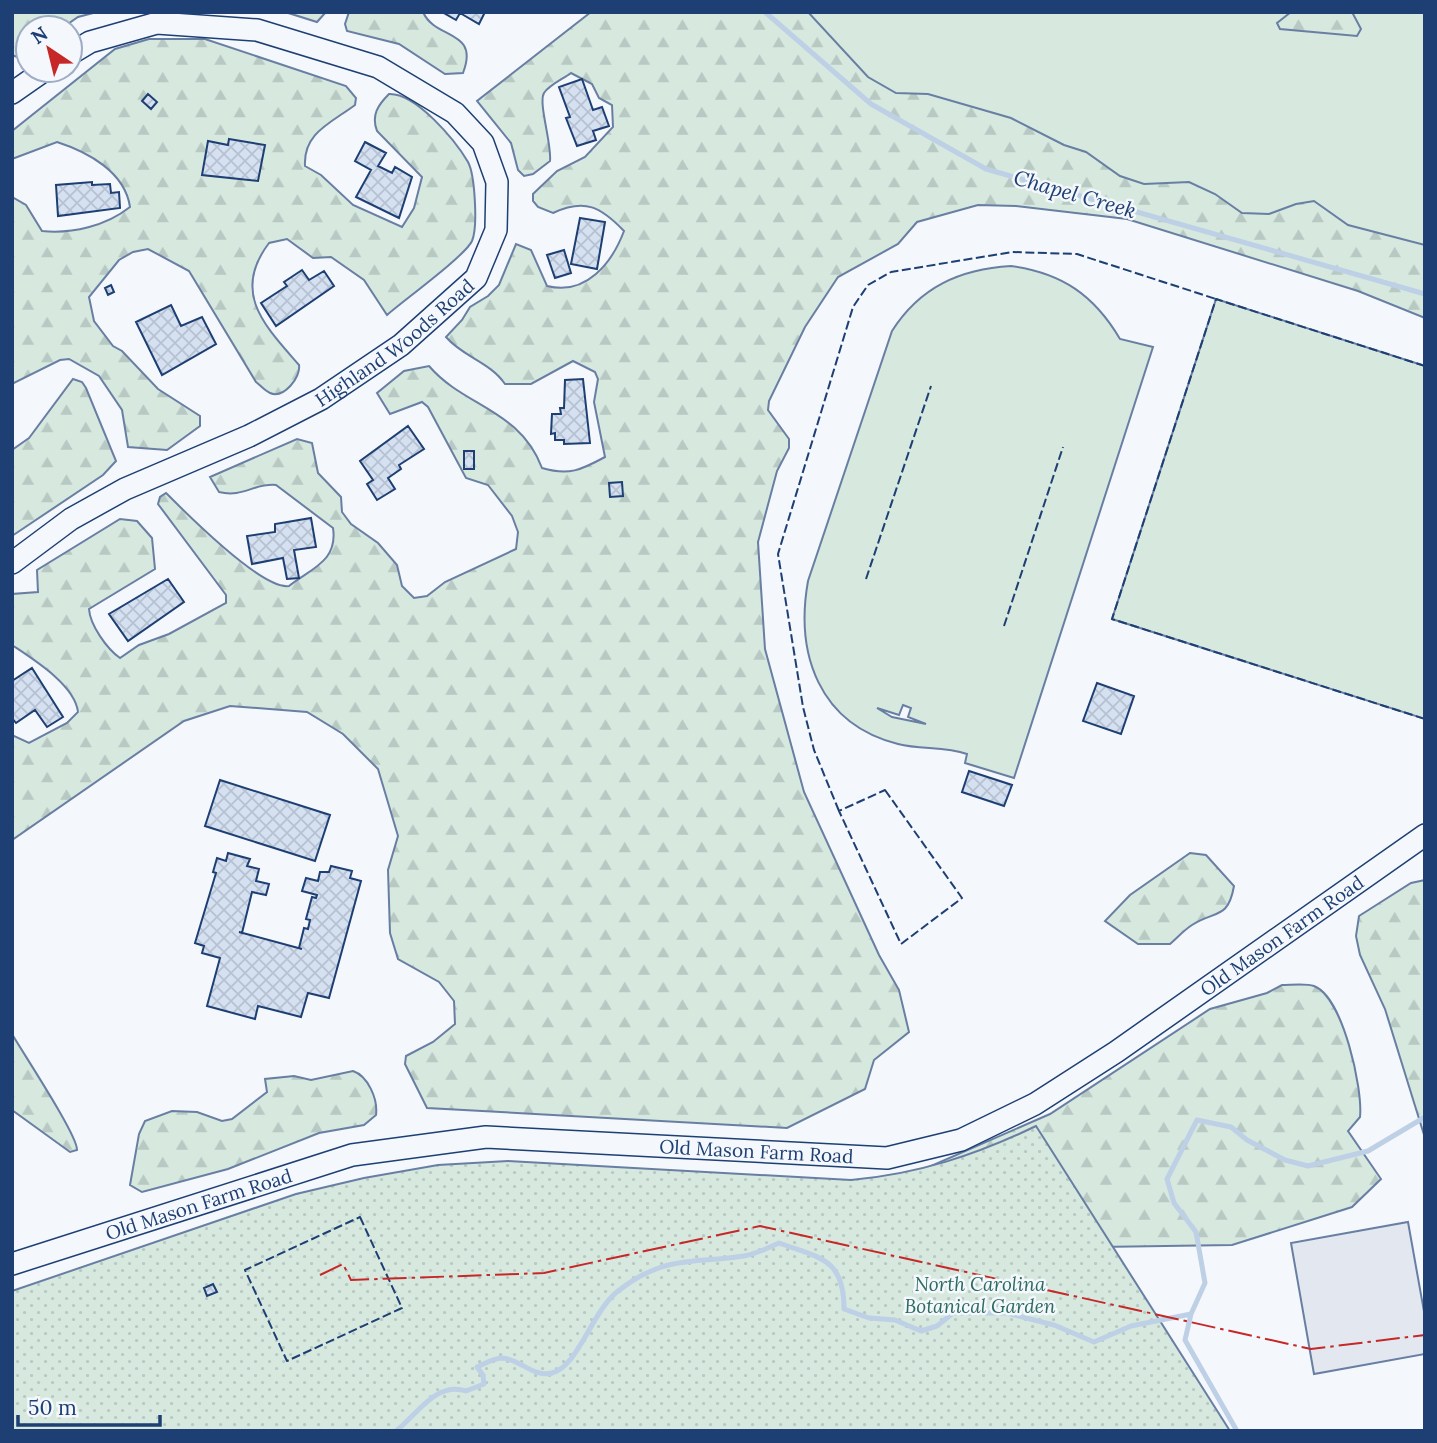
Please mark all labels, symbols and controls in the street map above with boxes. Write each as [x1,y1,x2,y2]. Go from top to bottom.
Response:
north arrow [14,14,84,84]
text: N [26,21,52,49]
water label: Chapel Creek [1011,164,1139,224]
street label: Highland Woods Road [310,274,479,412]
street label: Old Mason Farm Road [1195,870,1368,1001]
street label: Old Mason Farm Road [659,1134,854,1168]
street label: Old Mason Farm Road [103,1163,295,1245]
park label: North Carolina Botanical Garden [905,1272,1056,1318]
scale bar [18,1384,159,1428]
text: 50 m [28,1394,77,1421]

